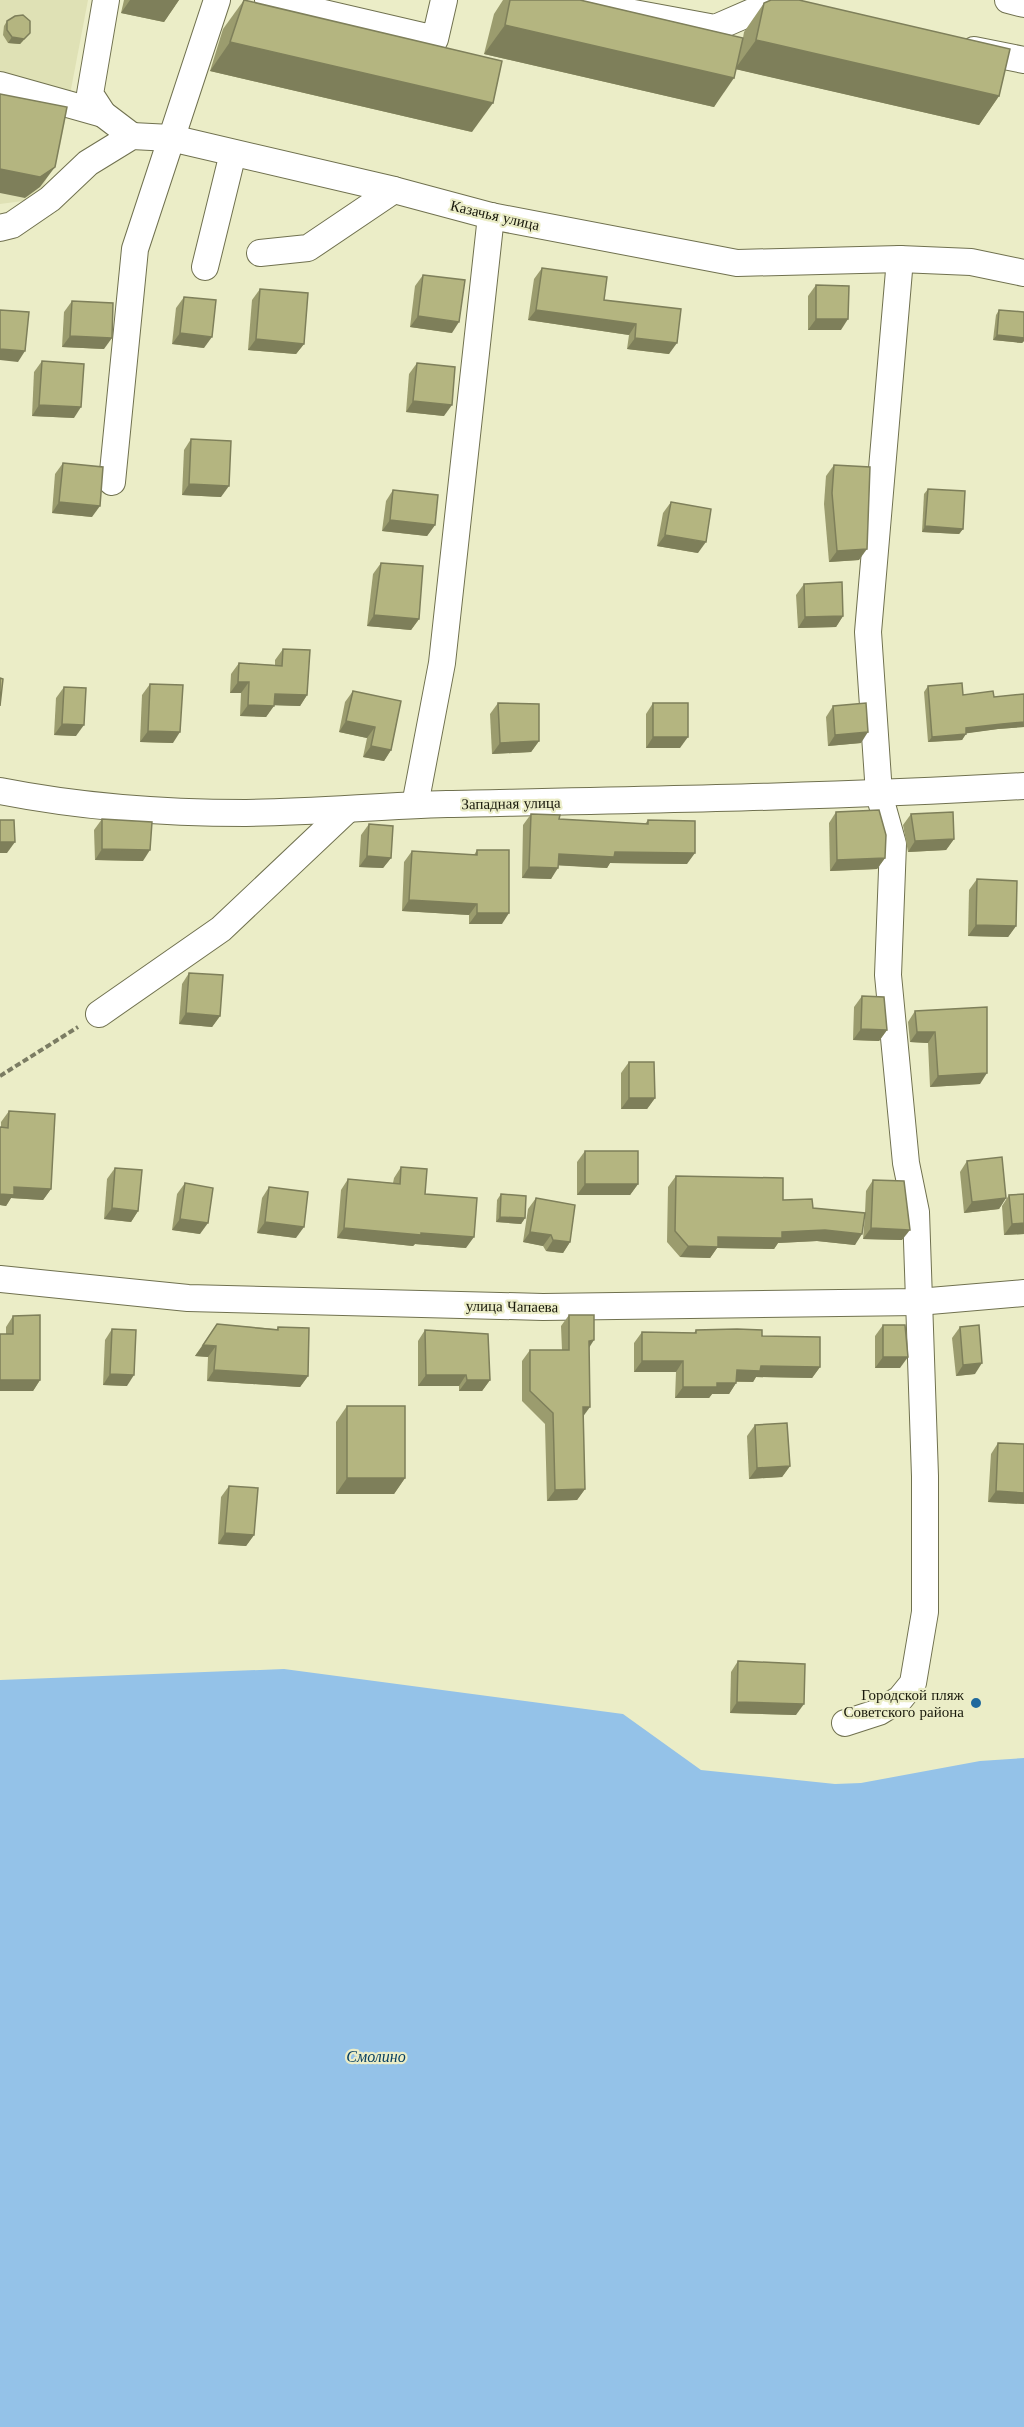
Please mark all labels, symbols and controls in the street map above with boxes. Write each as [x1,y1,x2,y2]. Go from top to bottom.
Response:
street label: Казачья улица [448,195,542,235]
street label: Западная улица [461,793,561,813]
street label: улица Чапаева [466,1296,559,1316]
place label: Городской пляж Советского района [843,1685,965,1721]
marker: Городской пляж Советского района [969,1696,983,1710]
water label: Смолино [346,2046,406,2066]

